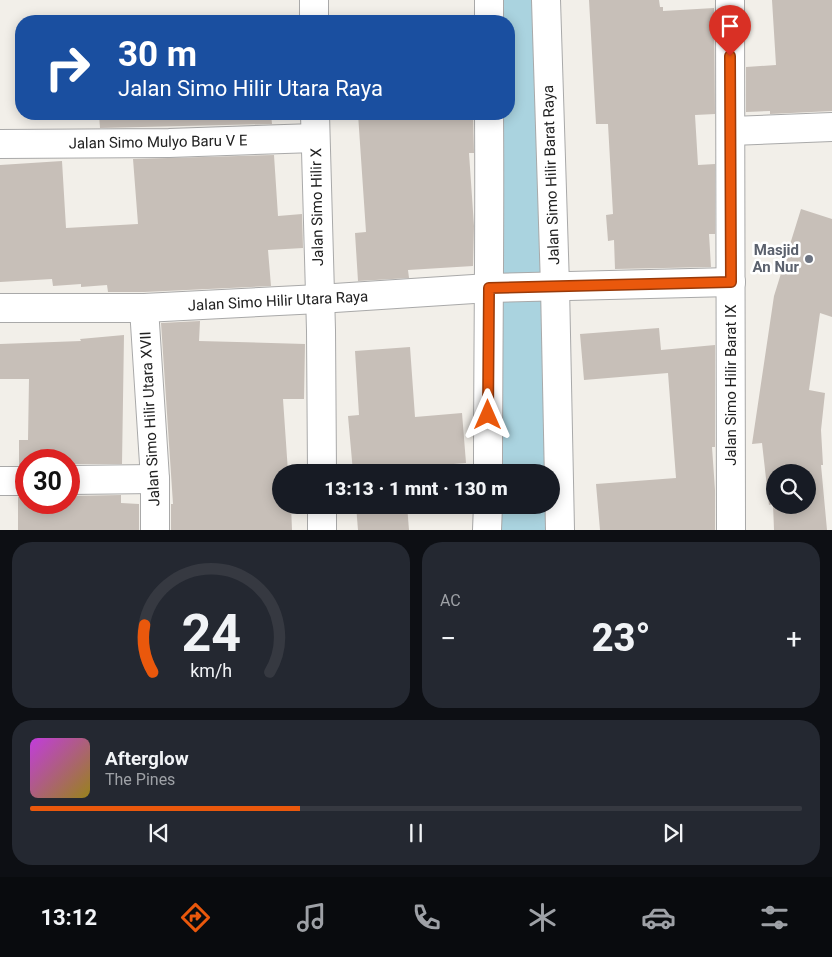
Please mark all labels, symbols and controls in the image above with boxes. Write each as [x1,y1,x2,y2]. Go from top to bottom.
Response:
pin [709,5,751,56]
icon: arrive [716,12,744,40]
text: 30 m [118,34,197,75]
icon: right [35,35,100,100]
text: Jalan Simo Hilir Utara Raya [118,76,383,101]
street label: Jalan Simo Hilir Barat Raya [539,85,563,265]
street label: Jalan Simo Mulyo Baru V E [68,131,248,153]
street label: Jalan Simo Hilir X [307,147,327,266]
place label: Masjid An Nur [753,241,799,276]
marker: Masjid An Nur [803,253,815,265]
street label: Jalan Simo Hilir Utara Raya [187,287,369,315]
street label: Jalan Simo Hilir Barat IX [722,304,740,466]
street label: Jalan Simo Hilir Utara XVII [136,331,164,507]
position arrow [461,388,513,440]
speed limit sign: 30 [15,449,80,514]
map controls [766,464,816,514]
button: search [766,464,816,514]
text: 13:13 · 1 mnt · 130 m [324,477,508,500]
text: AC [440,591,461,610]
text: 24 [181,603,241,664]
text: 23° [592,616,650,660]
text: − [440,622,456,655]
text: + [786,622,802,655]
text: km/h [190,660,232,681]
text: Afterglow [105,747,189,770]
text: The Pines [105,770,175,789]
icon: previous [145,819,173,847]
icon: pause [402,819,430,847]
icon: next [659,819,687,847]
icon: directions [178,900,213,935]
icon: music [294,900,329,935]
icon: phone [409,900,444,935]
icon: climate [525,900,560,935]
icon: car [641,900,676,935]
icon: filters [757,900,792,935]
text: 13:12 [40,905,97,930]

